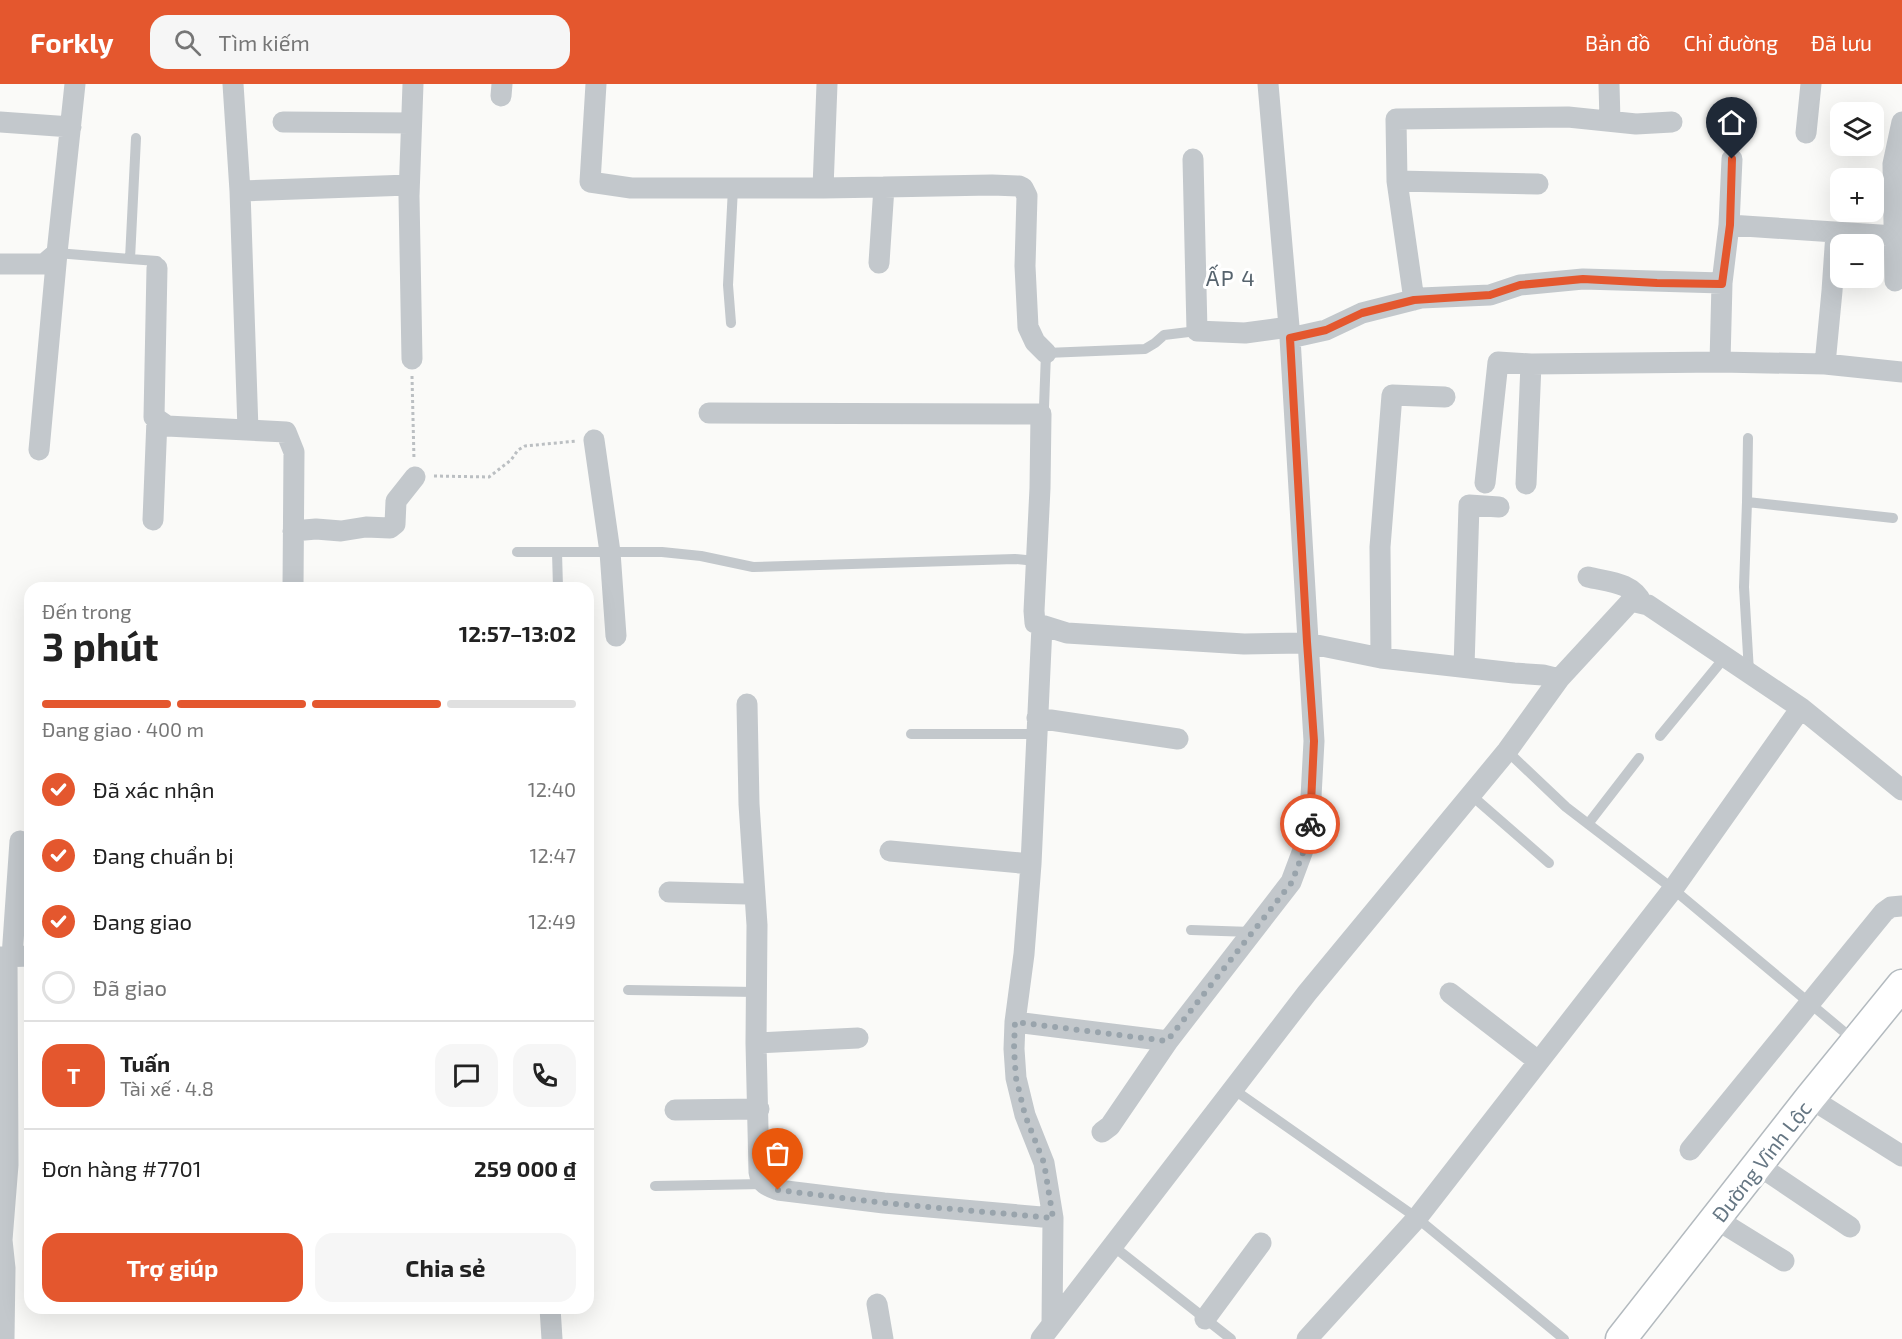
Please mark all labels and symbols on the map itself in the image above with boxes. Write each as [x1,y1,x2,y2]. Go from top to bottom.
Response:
pin [1706,97,1757,159]
district label: ẤP 4 [1206,264,1256,290]
courier [1280,794,1340,854]
street label: Đường Vĩnh Lộc [1706,1095,1816,1227]
pin [752,1128,803,1190]

